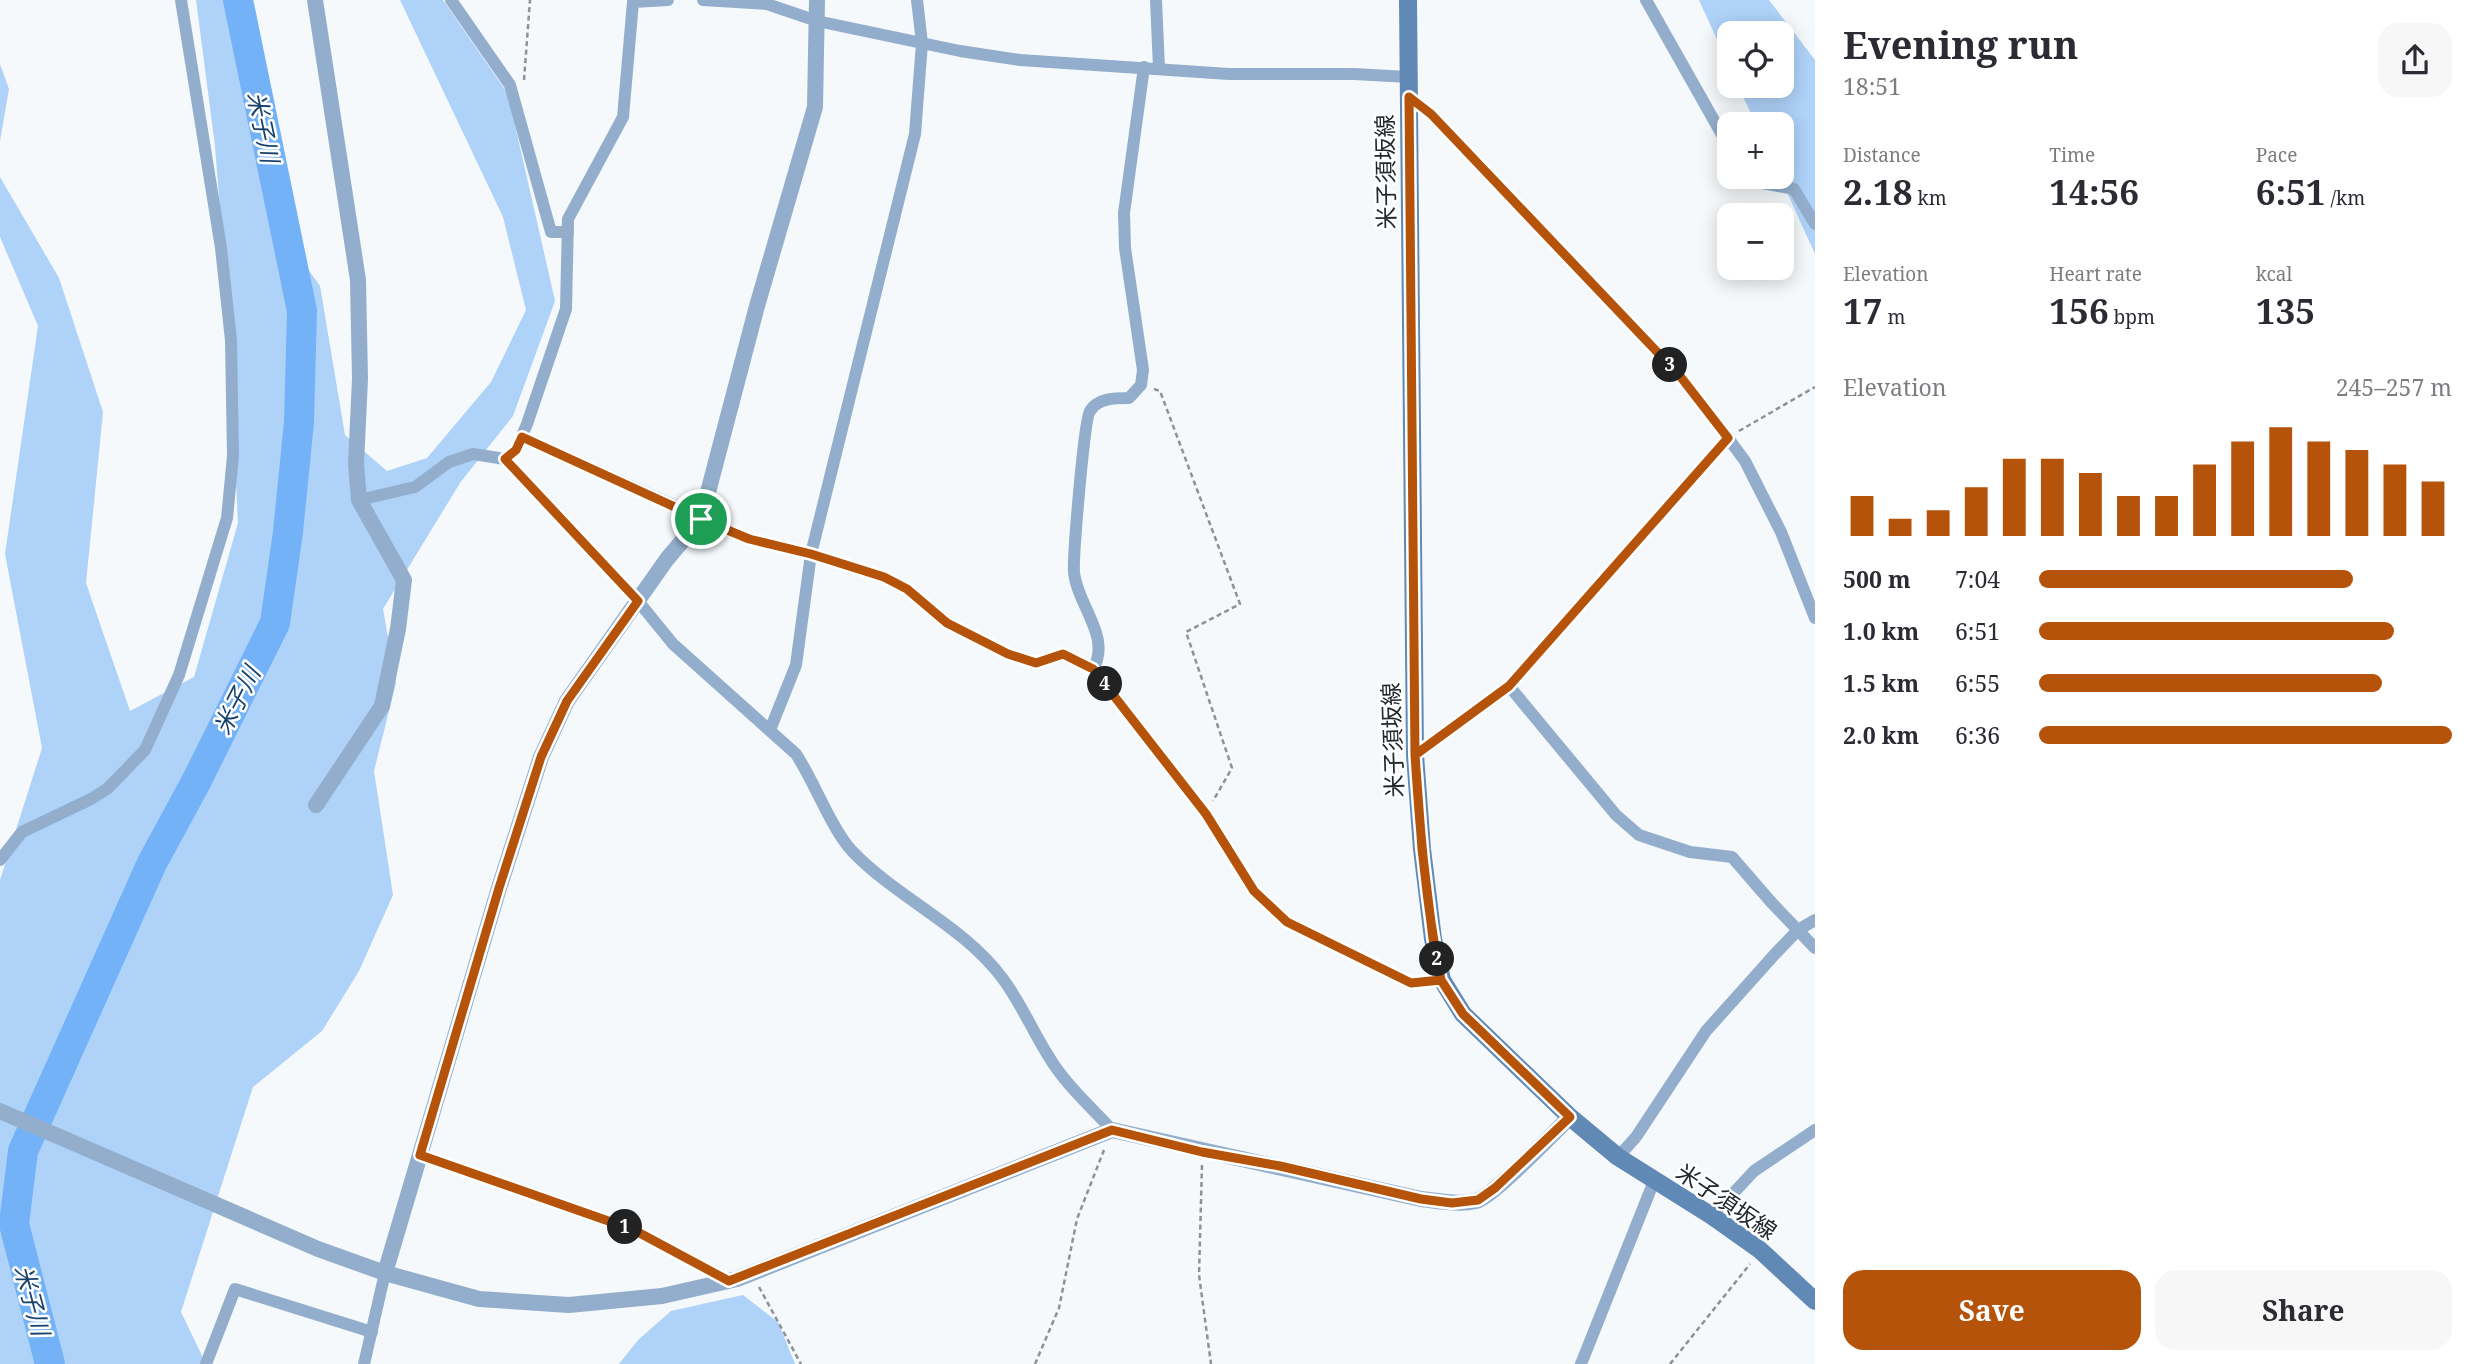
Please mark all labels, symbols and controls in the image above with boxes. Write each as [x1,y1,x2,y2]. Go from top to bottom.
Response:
text: Evening run [1843,18,2078,70]
map controls [1717,21,1794,280]
button: locate [1717,21,1794,98]
button: share [2378,23,2452,97]
text: 18:51 [1843,70,1901,102]
water label: 米子川 [240,88,288,169]
button: + [1717,112,1794,189]
street label: 米子須坂線 [1368,114,1402,230]
text: Distance [1843,142,1921,168]
text: Time [2049,142,2095,168]
text: Pace [2256,142,2297,168]
text: 2.18 [1843,168,1913,215]
text: 14:56 [2049,168,2139,215]
text: 6:51 [2256,168,2326,215]
text: km [1913,185,1947,211]
text: /km [2326,185,2365,211]
button: − [1717,203,1794,280]
text: Elevation [1843,261,1929,287]
text: Heart rate [2049,261,2142,287]
text: kcal [2256,261,2292,287]
text: 17 [1843,287,1883,334]
text: 156 [2049,287,2109,334]
text: 135 [2256,287,2315,334]
text: m [1883,304,1905,330]
text: bpm [2109,304,2155,330]
pin: 3 [1652,348,1688,382]
text: 3 [1664,351,1675,377]
text: Elevation [1843,371,1947,403]
text: 245–257 m [2336,371,2452,403]
pin [671,489,731,549]
icon: arrive [682,500,720,538]
text: 500 m [1843,563,1911,595]
text: 7:04 [1955,563,2000,595]
text: 1.0 km [1843,615,1919,647]
text: 6:51 [1955,615,2000,647]
water label: 米子川 [205,658,268,740]
pin: 4 [1088,666,1122,702]
text: 1.5 km [1843,667,1919,699]
text: 6:55 [1955,667,2000,699]
text: 4 [1099,670,1110,696]
street label: 米子須坂線 [1374,682,1410,798]
text: 2.0 km [1843,719,1919,751]
text: 6:36 [1955,719,2000,751]
pin: 2 [1420,942,1454,976]
text: 2 [1431,945,1442,971]
street label: 米子須坂線 [1670,1156,1784,1246]
pin: 1 [608,1210,642,1244]
text: 1 [619,1213,630,1239]
water label: 米子川 [8,1261,59,1342]
button: Save [1843,1270,2141,1350]
button: Share [2155,1270,2452,1350]

